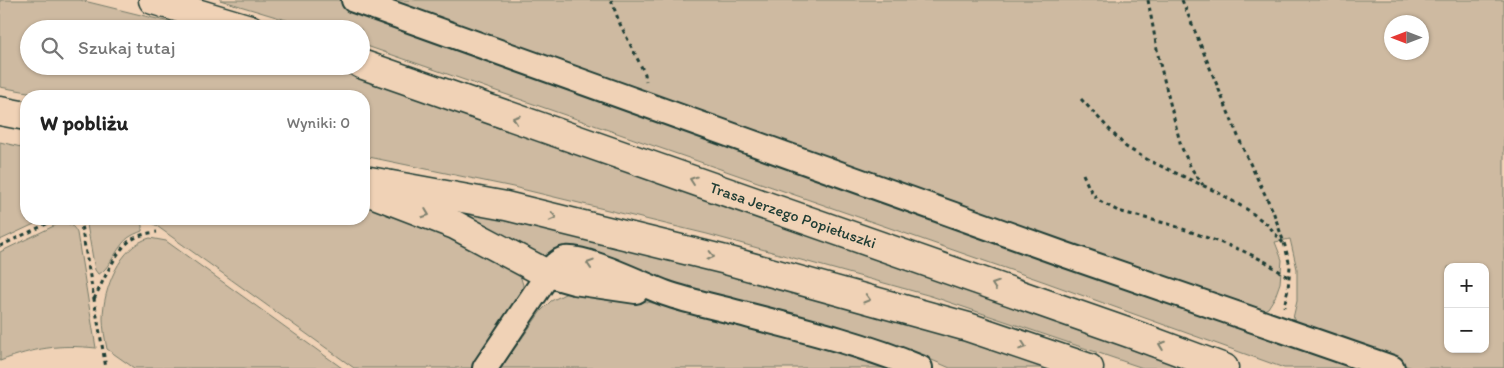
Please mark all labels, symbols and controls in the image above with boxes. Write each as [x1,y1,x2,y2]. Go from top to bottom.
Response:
north arrow [1384,15,1429,60]
search box [20,20,370,75]
icon: search [38,34,66,62]
text: Szukaj tutaj [78,36,175,59]
text: W pobliżu [40,110,128,135]
text: Wyniki: 0 [287,113,350,132]
one-way arrow [512,115,521,125]
one-way arrow [689,175,697,185]
street label: Trasa Jerzego Popiełuszki [707,178,879,252]
one-way arrow [421,208,429,218]
one-way arrow [548,211,557,222]
one-way arrow [706,250,715,261]
one-way arrow [586,259,594,269]
map controls [1444,263,1489,353]
button: + [1444,263,1489,308]
one-way arrow [991,281,1000,291]
one-way arrow [863,294,871,304]
button: − [1444,308,1489,353]
one-way arrow [1018,340,1027,350]
one-way arrow [1158,341,1167,351]

